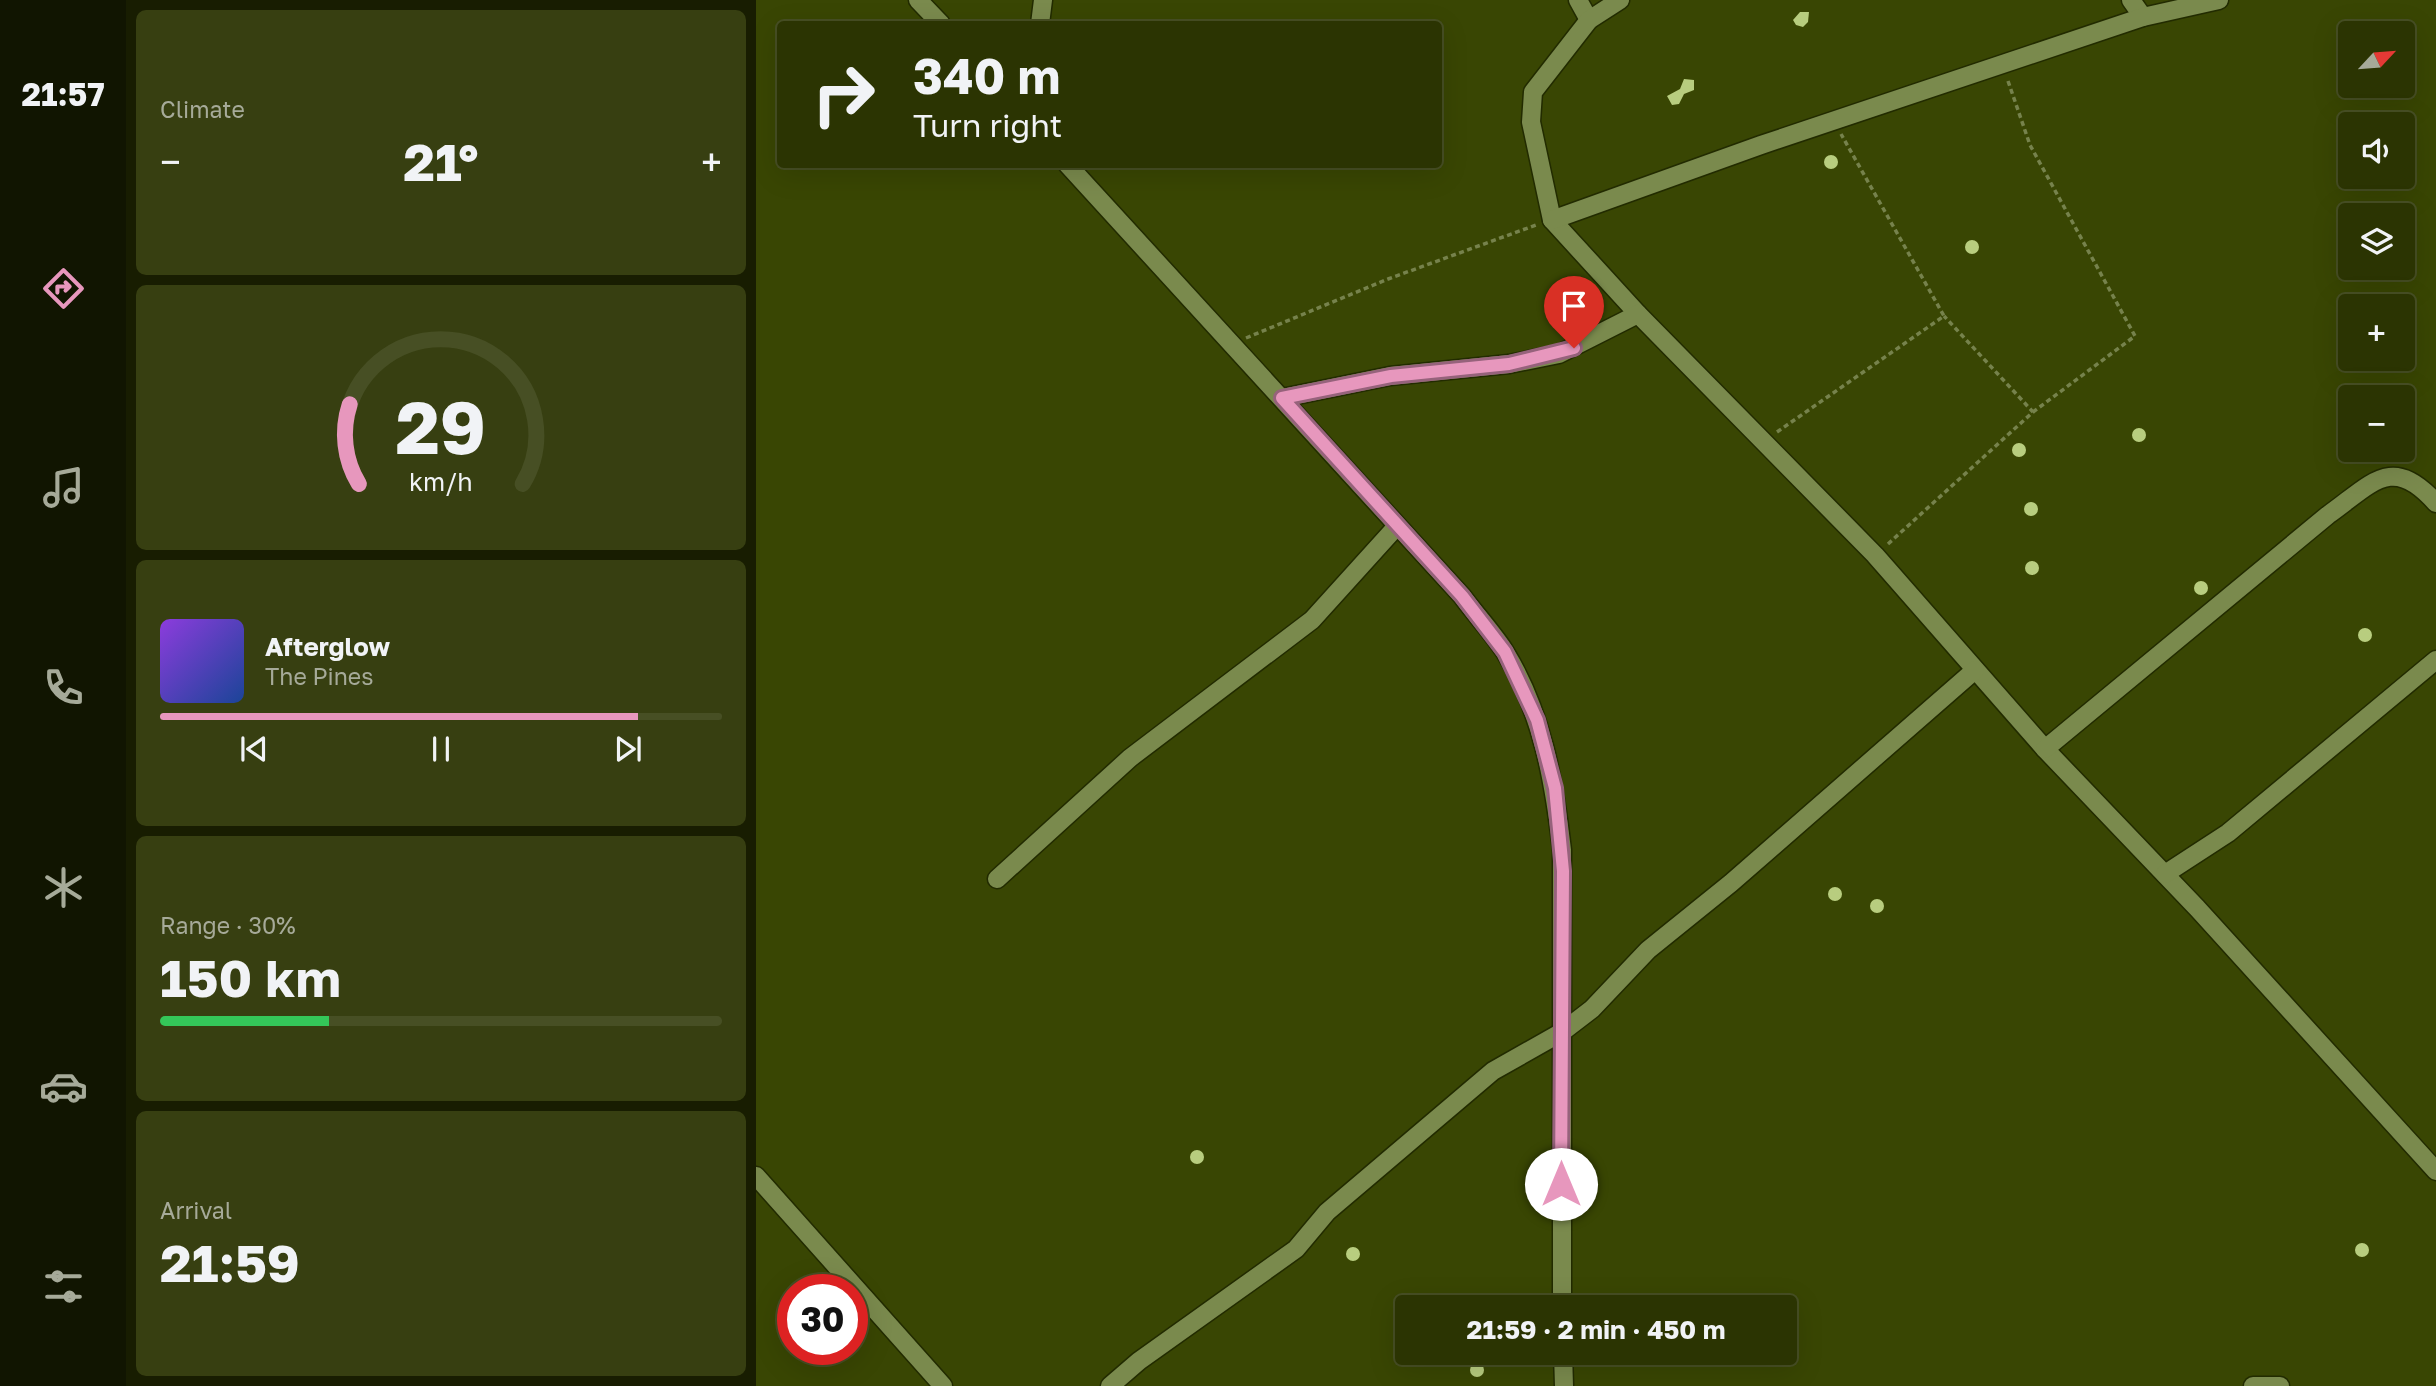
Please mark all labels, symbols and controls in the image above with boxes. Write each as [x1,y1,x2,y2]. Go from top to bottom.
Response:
north arrow [2338,21,2415,98]
map controls [2338,21,2415,462]
text: 340 m [913,46,1061,105]
icon: right [798,49,889,140]
text: 21:57 [21,75,105,113]
text: Climate [160,95,245,123]
text: Turn right [913,106,1062,144]
button: sound [2338,112,2415,189]
text: 21° [403,130,479,192]
text: − [160,139,181,184]
text: + [701,139,722,184]
button: layers [2338,203,2415,280]
icon: directions [39,264,88,313]
pin [1544,276,1604,348]
icon: arrive [1555,287,1593,325]
button: + [2338,294,2415,371]
text: 29 [396,383,486,470]
button: − [2338,385,2415,462]
icon: music [39,463,88,512]
text: km/h [409,466,473,497]
text: Afterglow [265,631,390,662]
text: The Pines [265,662,373,690]
icon: phone [39,663,88,712]
icon: previous [235,730,273,768]
icon: pause [422,730,460,768]
icon: next [609,730,647,768]
icon: climate [39,863,88,912]
text: Range · 30% [160,911,295,939]
text: 150 km [160,946,341,1008]
icon: car [39,1062,88,1111]
position arrow [1524,1147,1598,1221]
text: Arrival [160,1196,232,1224]
text: 21:59 [160,1231,300,1293]
icon: filters [39,1262,88,1311]
speed limit sign: 30 [777,1274,868,1365]
text: 21:59 · 2 min · 450 m [1467,1314,1725,1345]

